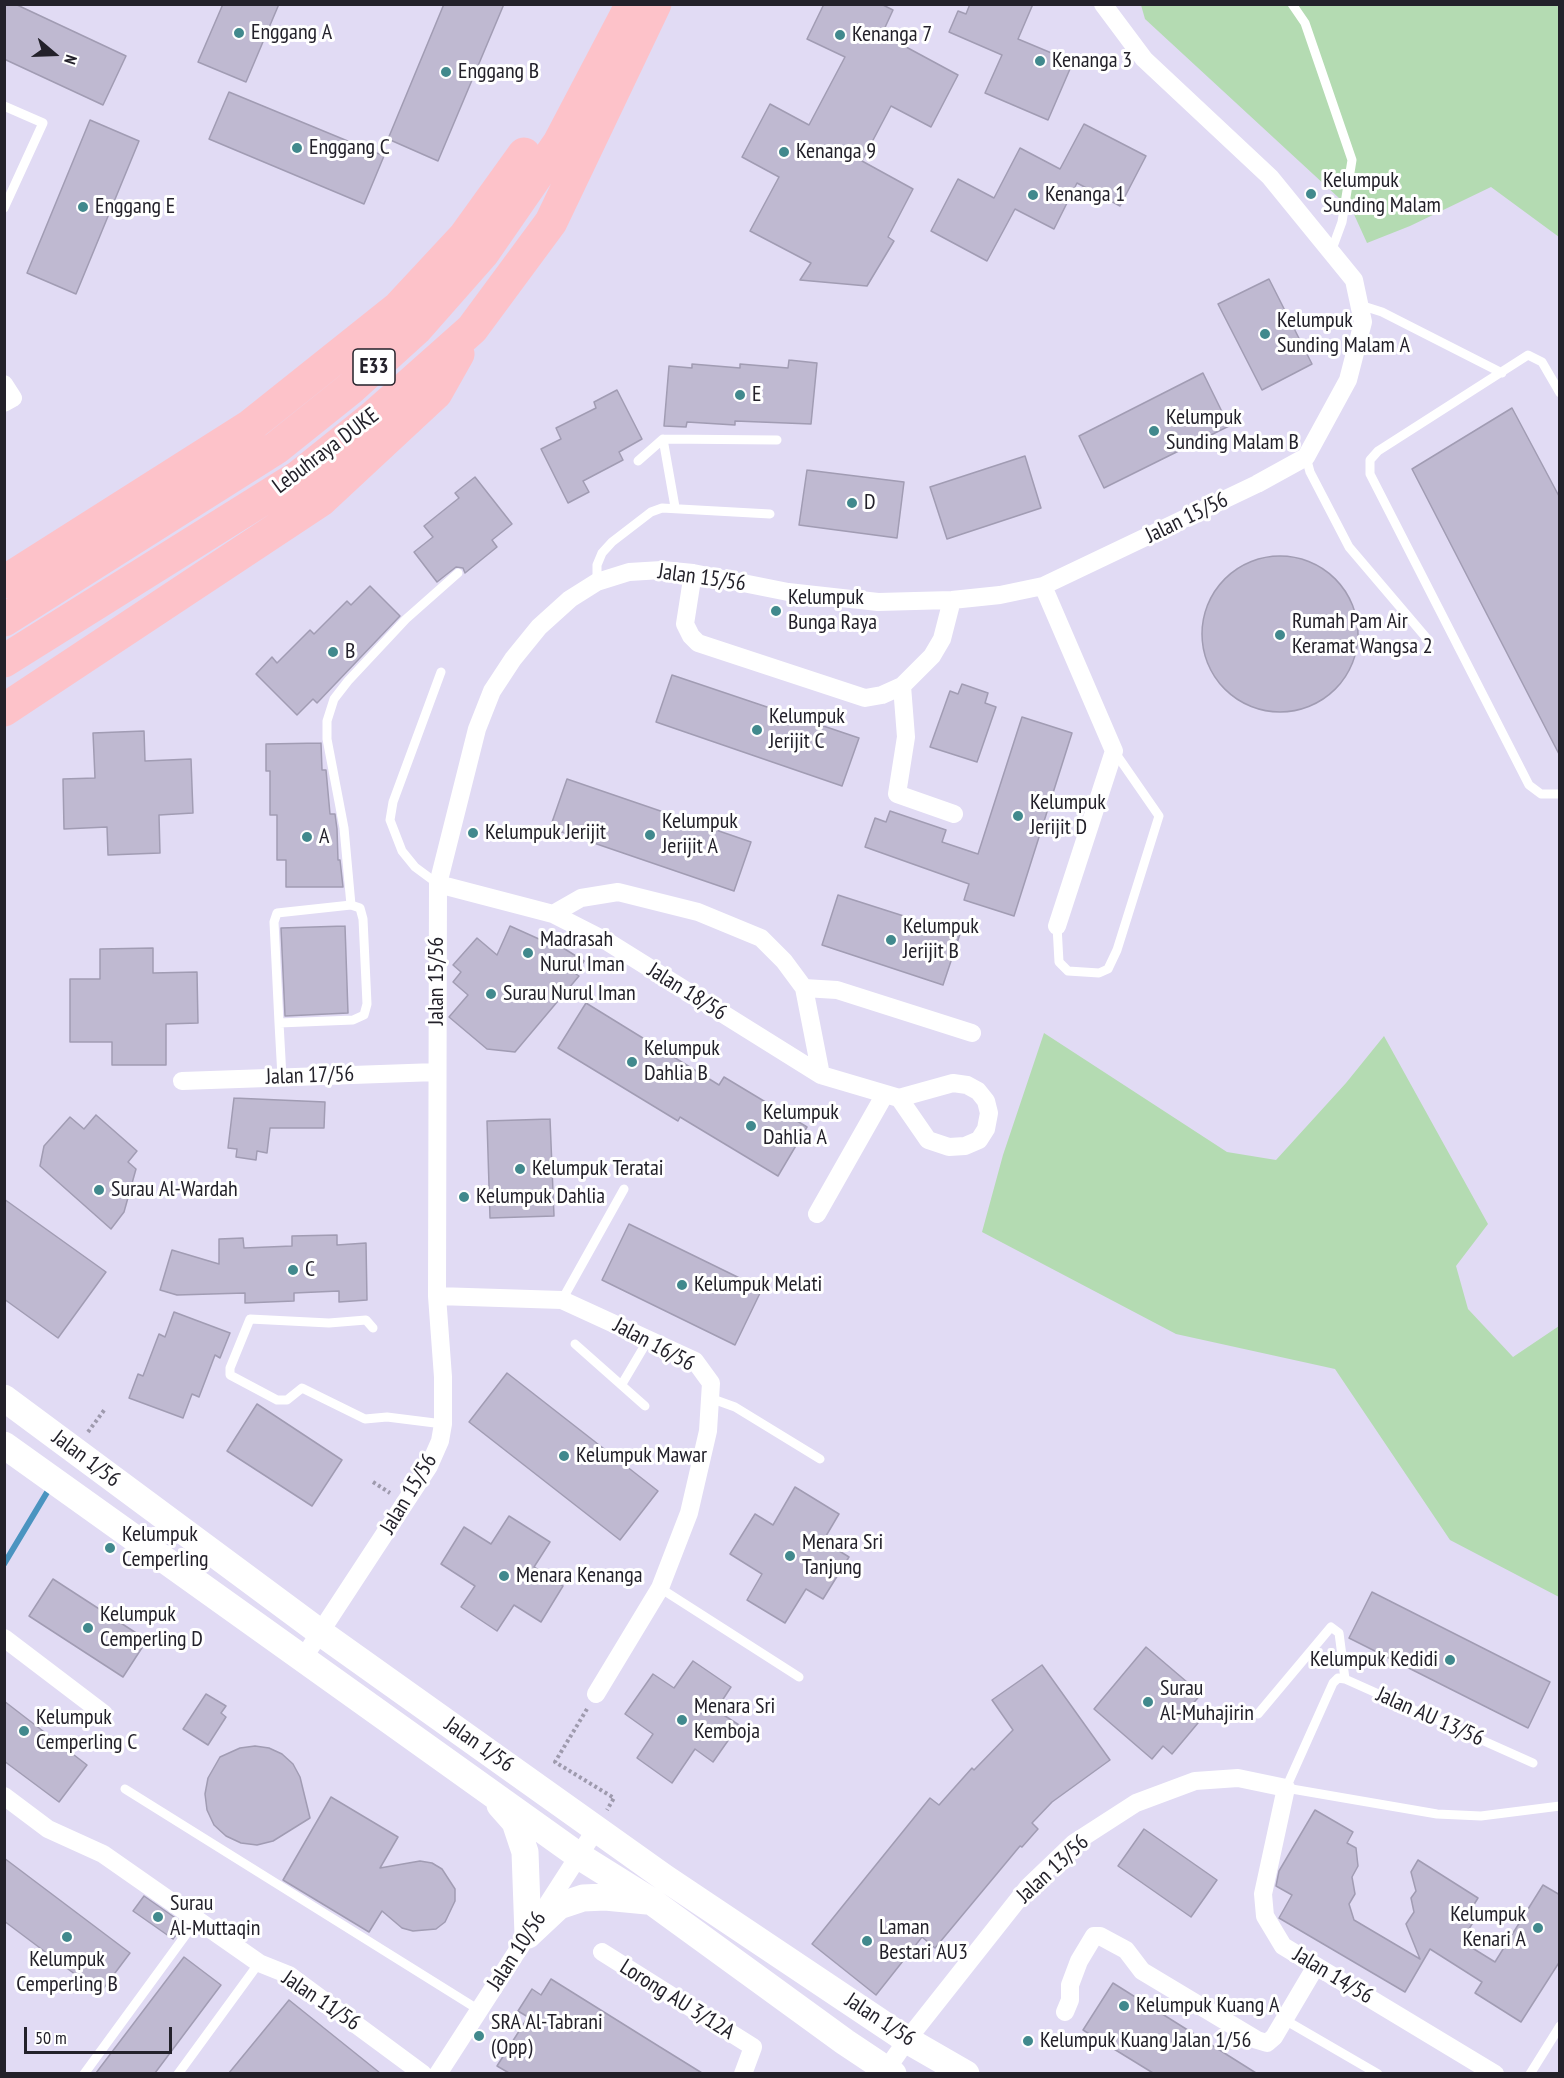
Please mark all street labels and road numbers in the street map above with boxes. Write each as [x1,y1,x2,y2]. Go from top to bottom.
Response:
road number: E33 [353,349,395,385]
street label: Lebuhraya DUKE [268,403,384,499]
street label: Jalan 15/56 [1141,487,1233,549]
street label: Jalan 15/56 [656,559,748,597]
street label: Jalan 15/56 [424,937,450,1025]
street label: Jalan 18/56 [643,957,731,1027]
street label: Jalan 17/56 [265,1061,355,1091]
street label: Jalan 16/56 [609,1313,699,1377]
street label: Jalan 1/56 [47,1425,125,1493]
street label: Jalan 15/56 [375,1449,443,1539]
street label: Jalan AU 13/56 [1372,1682,1488,1752]
street label: Jalan 1/56 [439,1712,519,1778]
street label: Jalan 13/56 [1012,1829,1094,1909]
street label: Jalan 10/56 [482,1907,552,1995]
street label: Jalan 14/56 [1288,1942,1378,2010]
street label: Lorong AU 3/12A [615,1954,739,2046]
street label: Jalan 11/56 [277,1965,365,2037]
street label: Jalan 1/56 [840,1988,920,2052]

